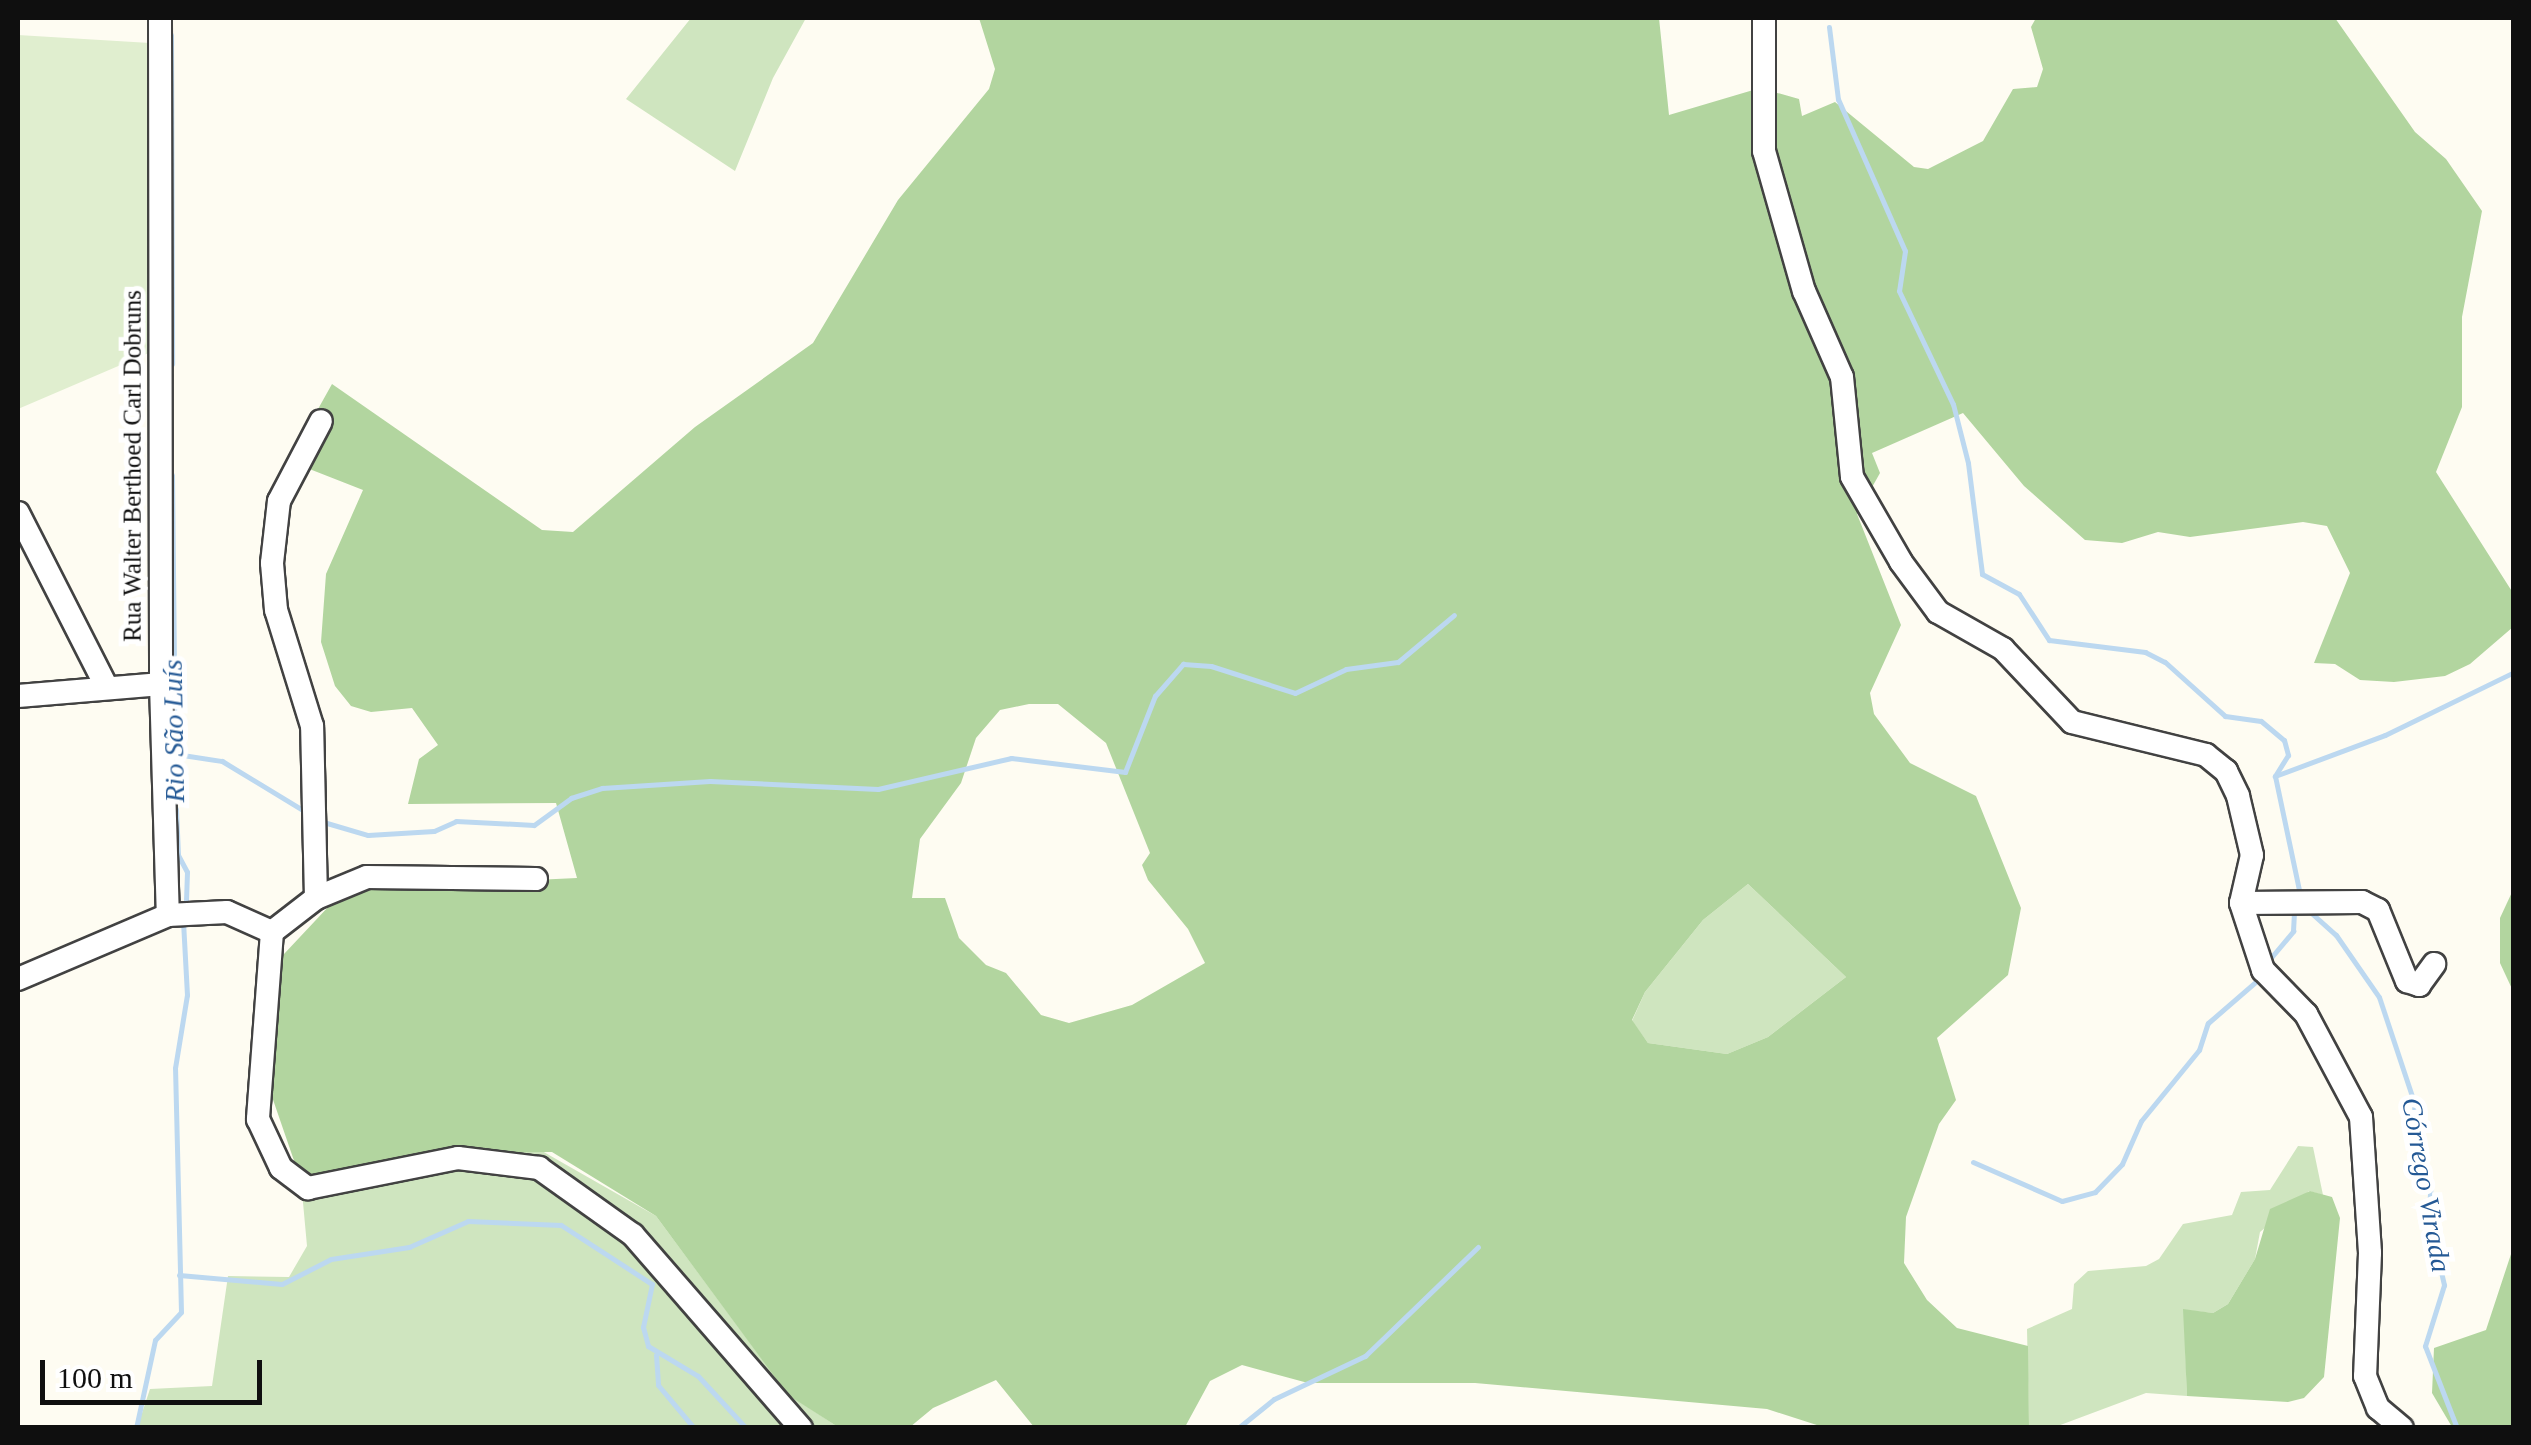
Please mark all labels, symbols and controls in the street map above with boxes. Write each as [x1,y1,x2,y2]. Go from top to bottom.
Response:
street label: Rua Walter Berthoed Carl Dobruns [118,290,148,642]
water label: Rio São Luís [156,659,192,803]
water label: Córrego Virada [2394,1095,2458,1275]
scale bar [45,1340,268,1402]
text: 100 m [57,1361,133,1394]

